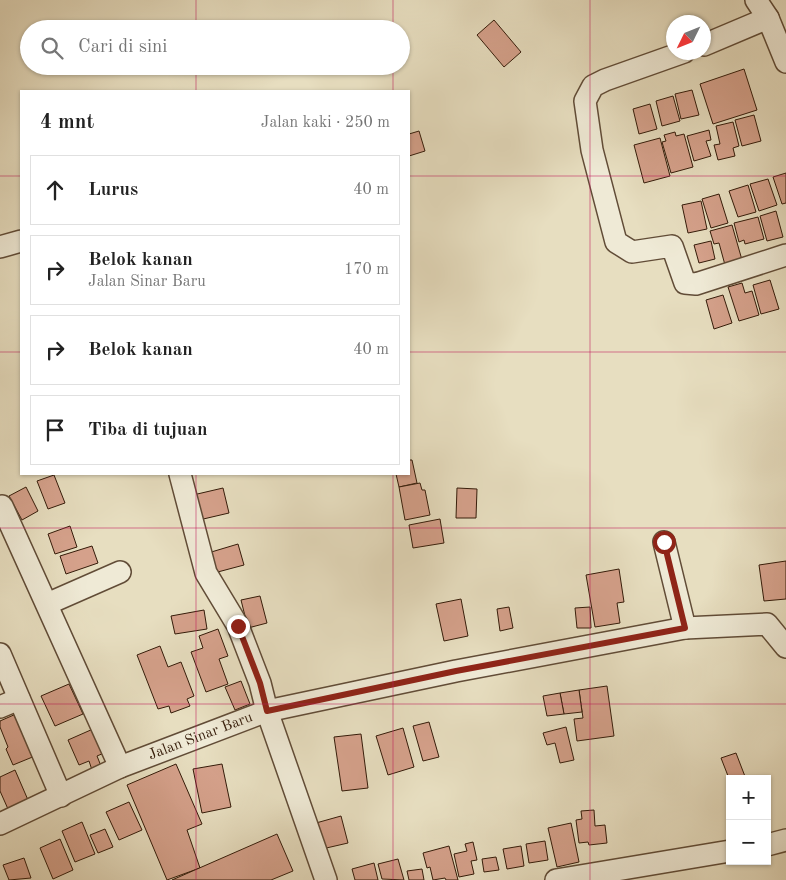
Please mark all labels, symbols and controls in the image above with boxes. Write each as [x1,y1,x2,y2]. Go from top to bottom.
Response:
north arrow [666,15,711,60]
search box [20,20,410,75]
icon: search [38,34,66,62]
text: Cari di sini [78,38,168,57]
text: 4 mnt [40,112,94,133]
text: Jalan kaki · 250 m [261,115,390,131]
icon: ahead [41,176,69,204]
text: Lurus [88,181,138,200]
text: 40 m [353,182,389,198]
text: Belok kanan [88,251,193,270]
icon: right [41,256,69,284]
text: 170 m [344,262,389,278]
text: Jalan Sinar Baru [88,274,206,290]
icon: right [41,336,69,364]
text: Belok kanan [88,341,193,360]
text: 40 m [353,342,389,358]
icon: arrive [41,416,69,444]
text: Tiba di tujuan [88,421,208,440]
route start [653,531,676,554]
route end [227,615,250,638]
street label: Jalan Sinar Baru [146,710,255,763]
map controls [726,775,771,865]
button: + [726,775,771,820]
button: − [726,820,771,865]

